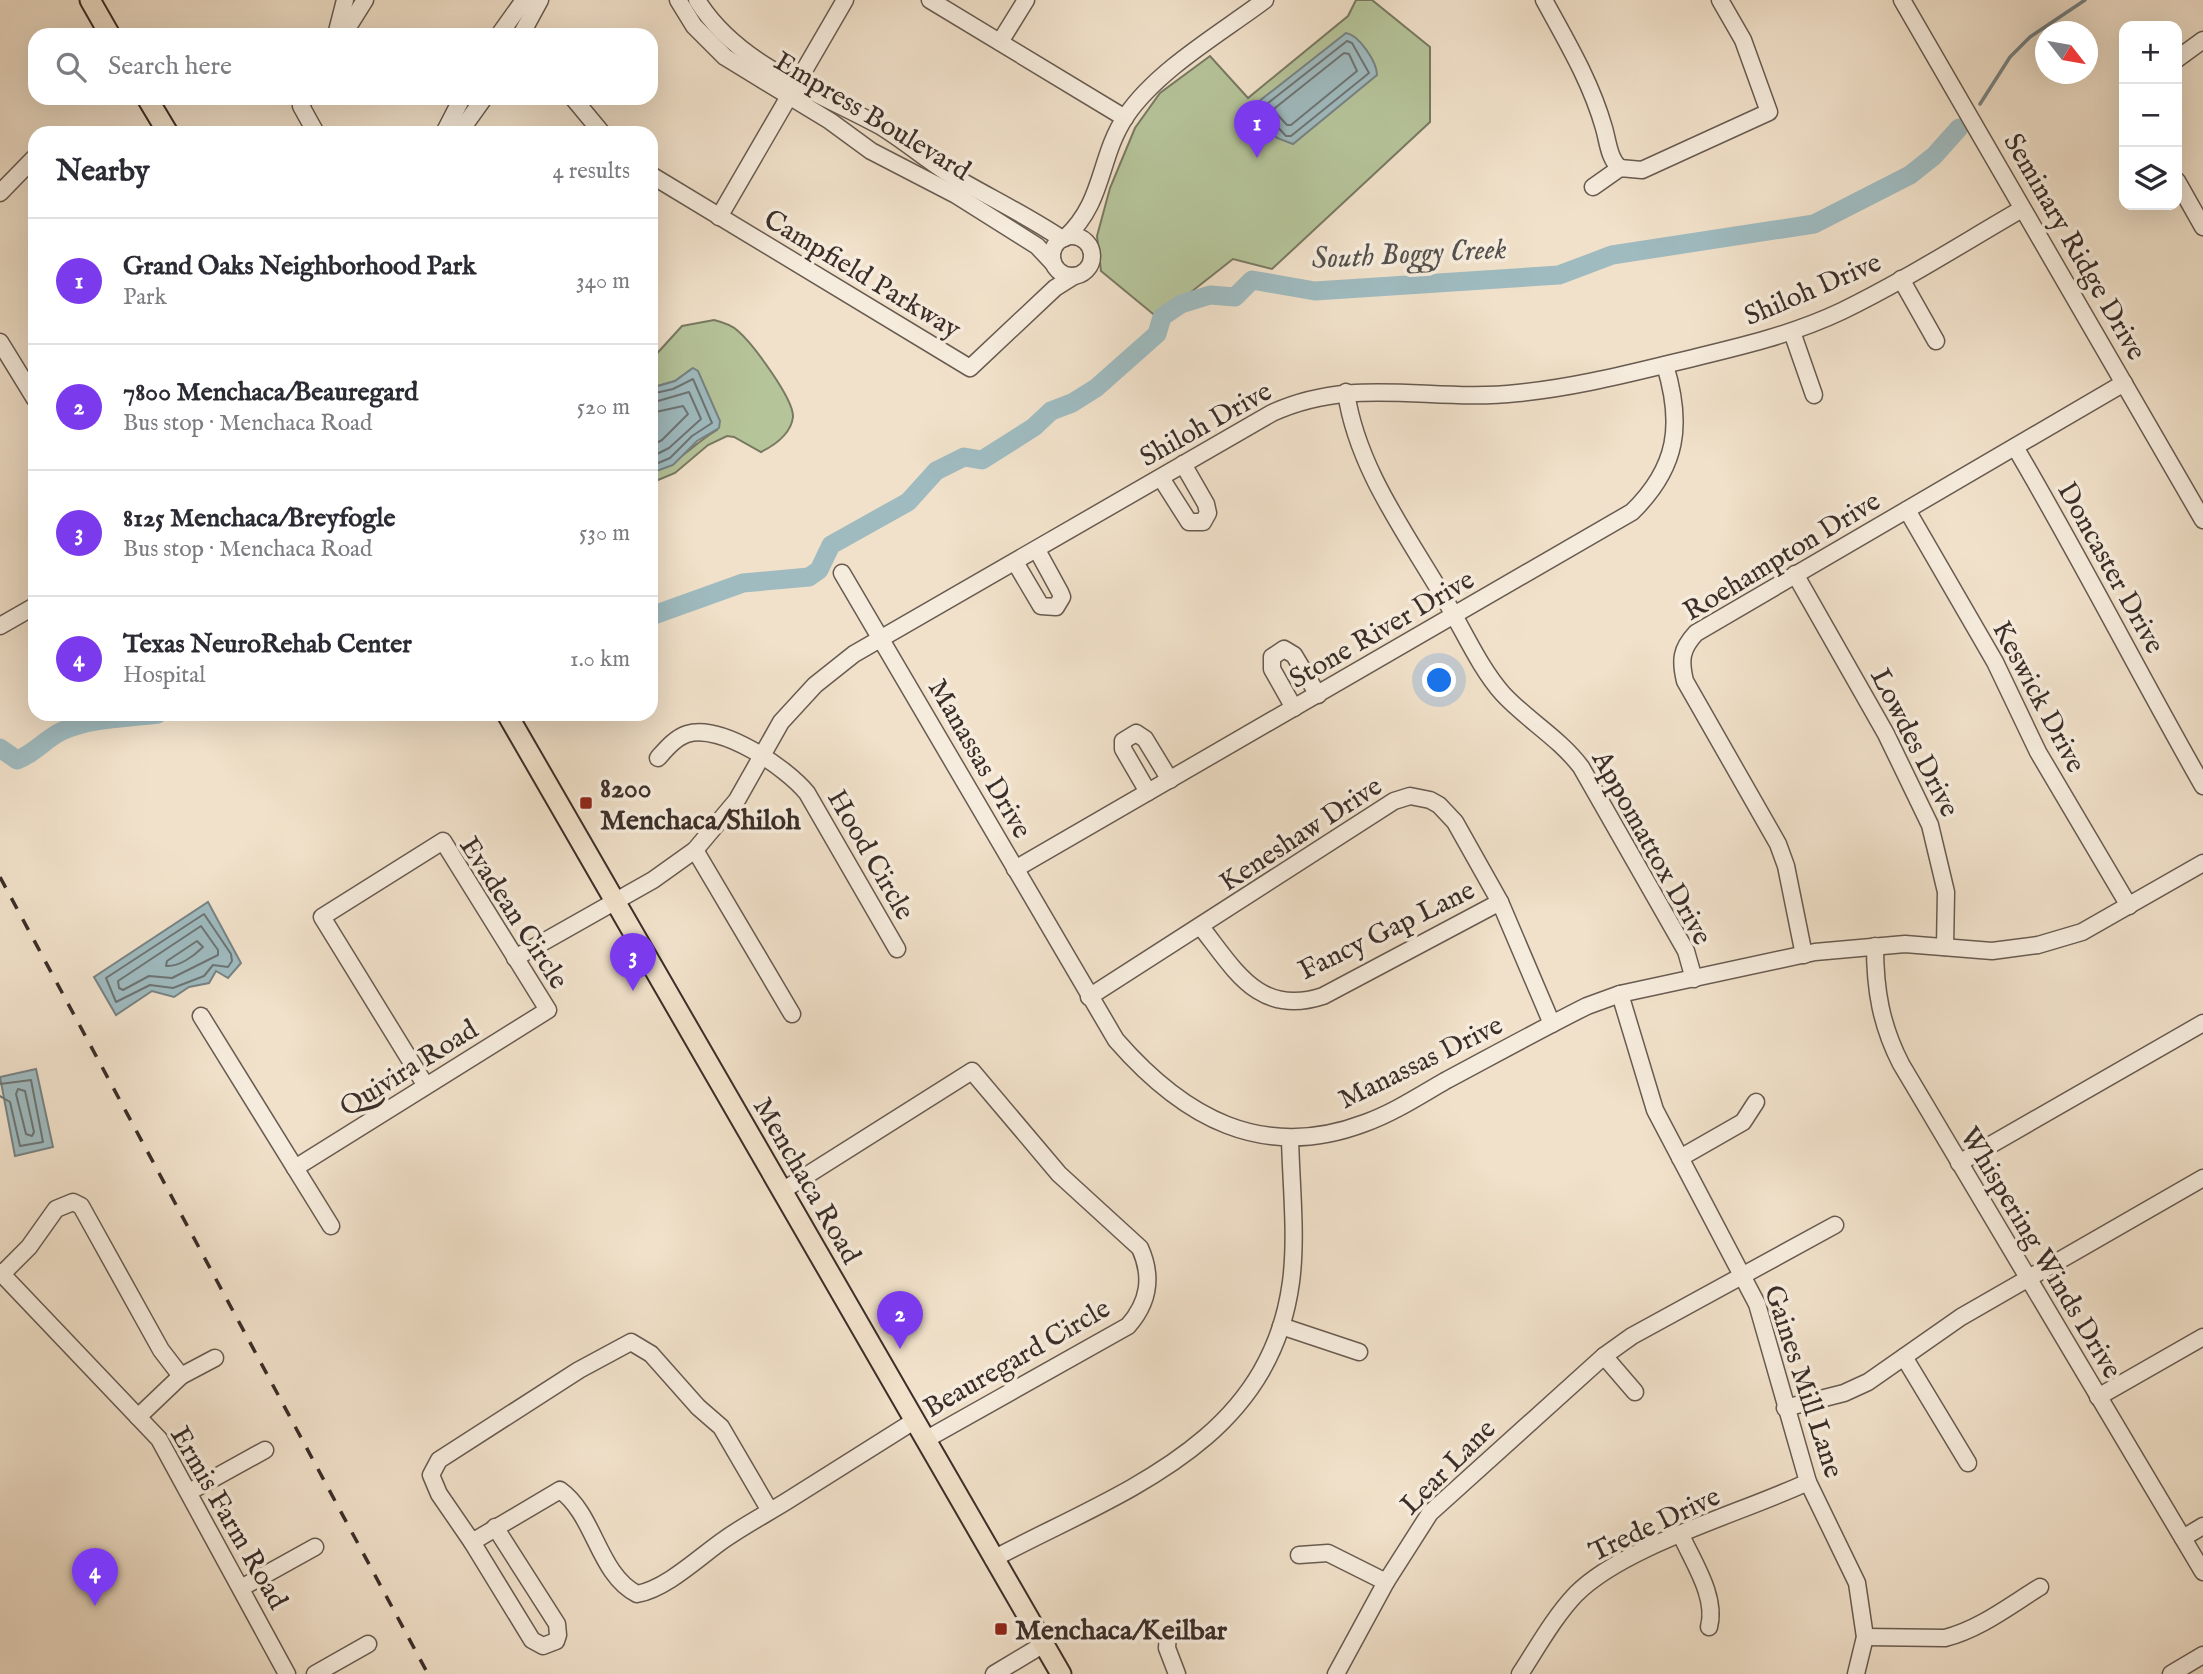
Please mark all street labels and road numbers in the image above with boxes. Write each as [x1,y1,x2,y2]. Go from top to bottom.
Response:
street label: Empress Boulevard [767,45,976,190]
street label: Seminary Ridge Drive [1995,127,2153,367]
street label: Campfield Parkway [757,203,967,348]
street label: Shiloh Drive [1739,246,1887,335]
street label: Shiloh Drive [1134,375,1278,476]
street label: Doncaster Drive [2048,476,2171,660]
street label: Roehampton Drive [1677,484,1887,630]
street label: Stone River Drive [1283,563,1481,697]
street label: Keswick Drive [1983,615,2093,779]
street label: Lowdes Drive [1861,663,1966,823]
street label: Manassas Drive [919,673,1039,845]
street label: Appomattox Drive [1582,744,1719,952]
street label: Keneshaw Drive [1213,769,1389,901]
street label: Hood Circle [818,784,921,927]
street label: Evadean Circle [451,831,575,996]
street label: Fancy Gap Lane [1293,873,1481,989]
street label: Manassas Drive [1333,1008,1509,1118]
street label: Quivira Road [334,1013,485,1125]
street label: Menchaca Road [744,1092,868,1271]
street label: Whispering Winds Drive [1951,1121,2129,1386]
street label: Gaines Mill Lane [1755,1281,1850,1483]
street label: Beauregard Circle [918,1291,1117,1427]
street label: Lear Lane [1394,1412,1504,1523]
street label: Ermis Farm Road [161,1421,294,1616]
street label: Trede Drive [1584,1480,1726,1571]

